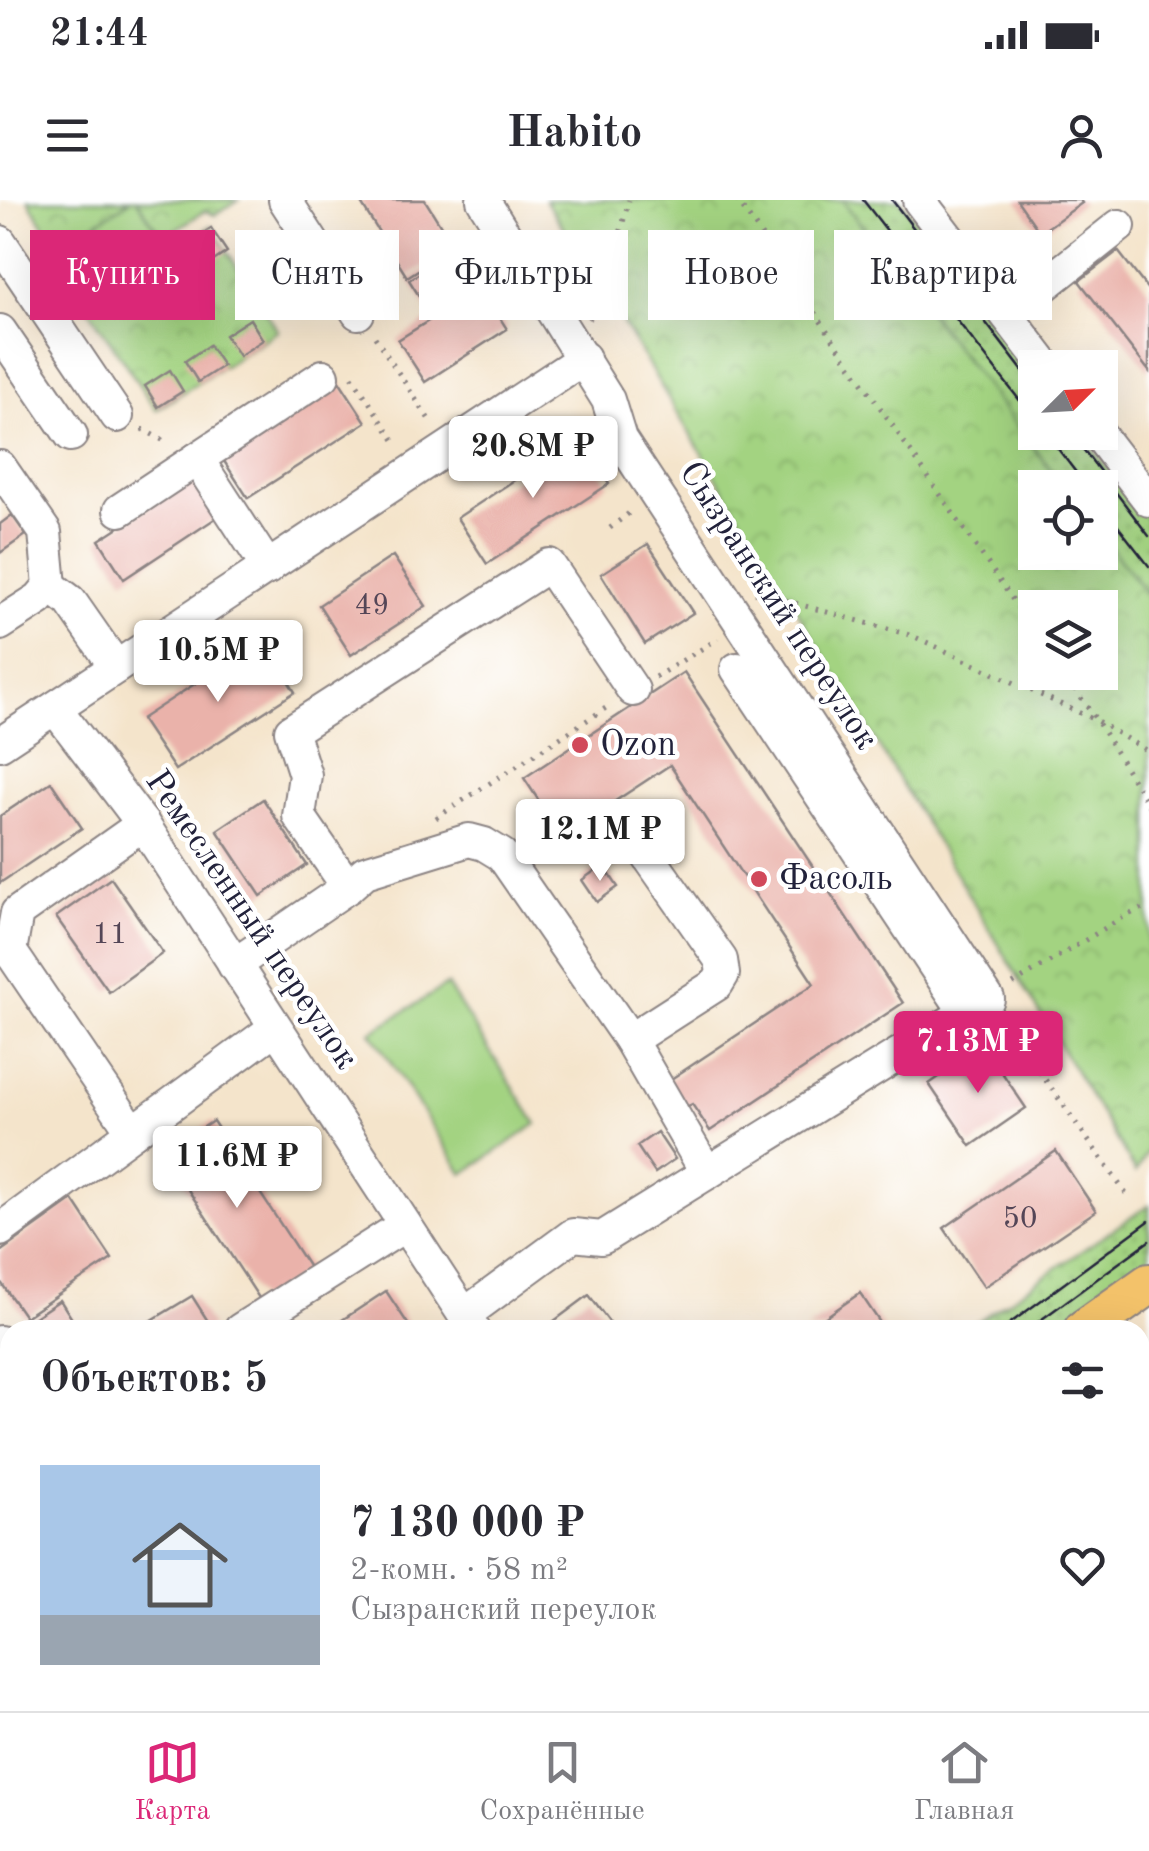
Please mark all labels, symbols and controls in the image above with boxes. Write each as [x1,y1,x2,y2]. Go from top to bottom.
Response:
text: 21:44 [50,16,149,54]
icon: menu [40,108,95,163]
icon: person [1054,108,1109,163]
text: Habito [506,112,643,157]
chip: Купить [30,230,215,320]
chip: Снять [235,230,399,320]
chip: Фильтры [419,230,628,320]
chip: Новое [648,230,814,320]
chip: Квартира [834,230,1052,320]
north arrow [1018,350,1118,450]
map controls [1018,350,1118,690]
pin: 20.8M ₽ [441,416,625,501]
text: 20.8M ₽ [471,432,595,464]
street label: Сызранский переулок [672,456,884,756]
button: locate [1018,470,1118,570]
button: layers [1018,590,1118,690]
house number: 49 [355,591,389,621]
pin: 10.5M ₽ [126,620,310,705]
text: 10.5M ₽ [156,636,280,668]
place label: Ozon [600,728,676,763]
marker: Ozon [569,734,591,756]
street label: Ремесленный переулок [138,764,364,1076]
pin: 12.1M ₽ [508,799,692,884]
text: 12.1M ₽ [538,815,662,847]
place label: Фасоль [779,862,892,897]
marker: Фасоль [748,868,770,890]
house number: 11 [93,920,127,950]
pin: 7.13M ₽ [886,1011,1070,1096]
text: 7.13M ₽ [916,1027,1040,1059]
pin: 11.6M ₽ [145,1126,329,1211]
text: 11.6M ₽ [175,1142,299,1174]
house number: 50 [1003,1204,1037,1234]
icon: filters [1055,1353,1110,1408]
text: Объектов: 5 [40,1359,268,1401]
text: 7 130 000 ₽ [350,1504,585,1546]
icon: home [120,1505,240,1625]
icon: heart [1055,1538,1110,1593]
text: 2-комн. · 58 m² [350,1555,568,1587]
text: Сызранский переулок [350,1595,657,1627]
tab: Карта [135,1735,210,1830]
tab: Сохранённые [479,1735,645,1830]
tab: Главная [914,1735,1014,1830]

